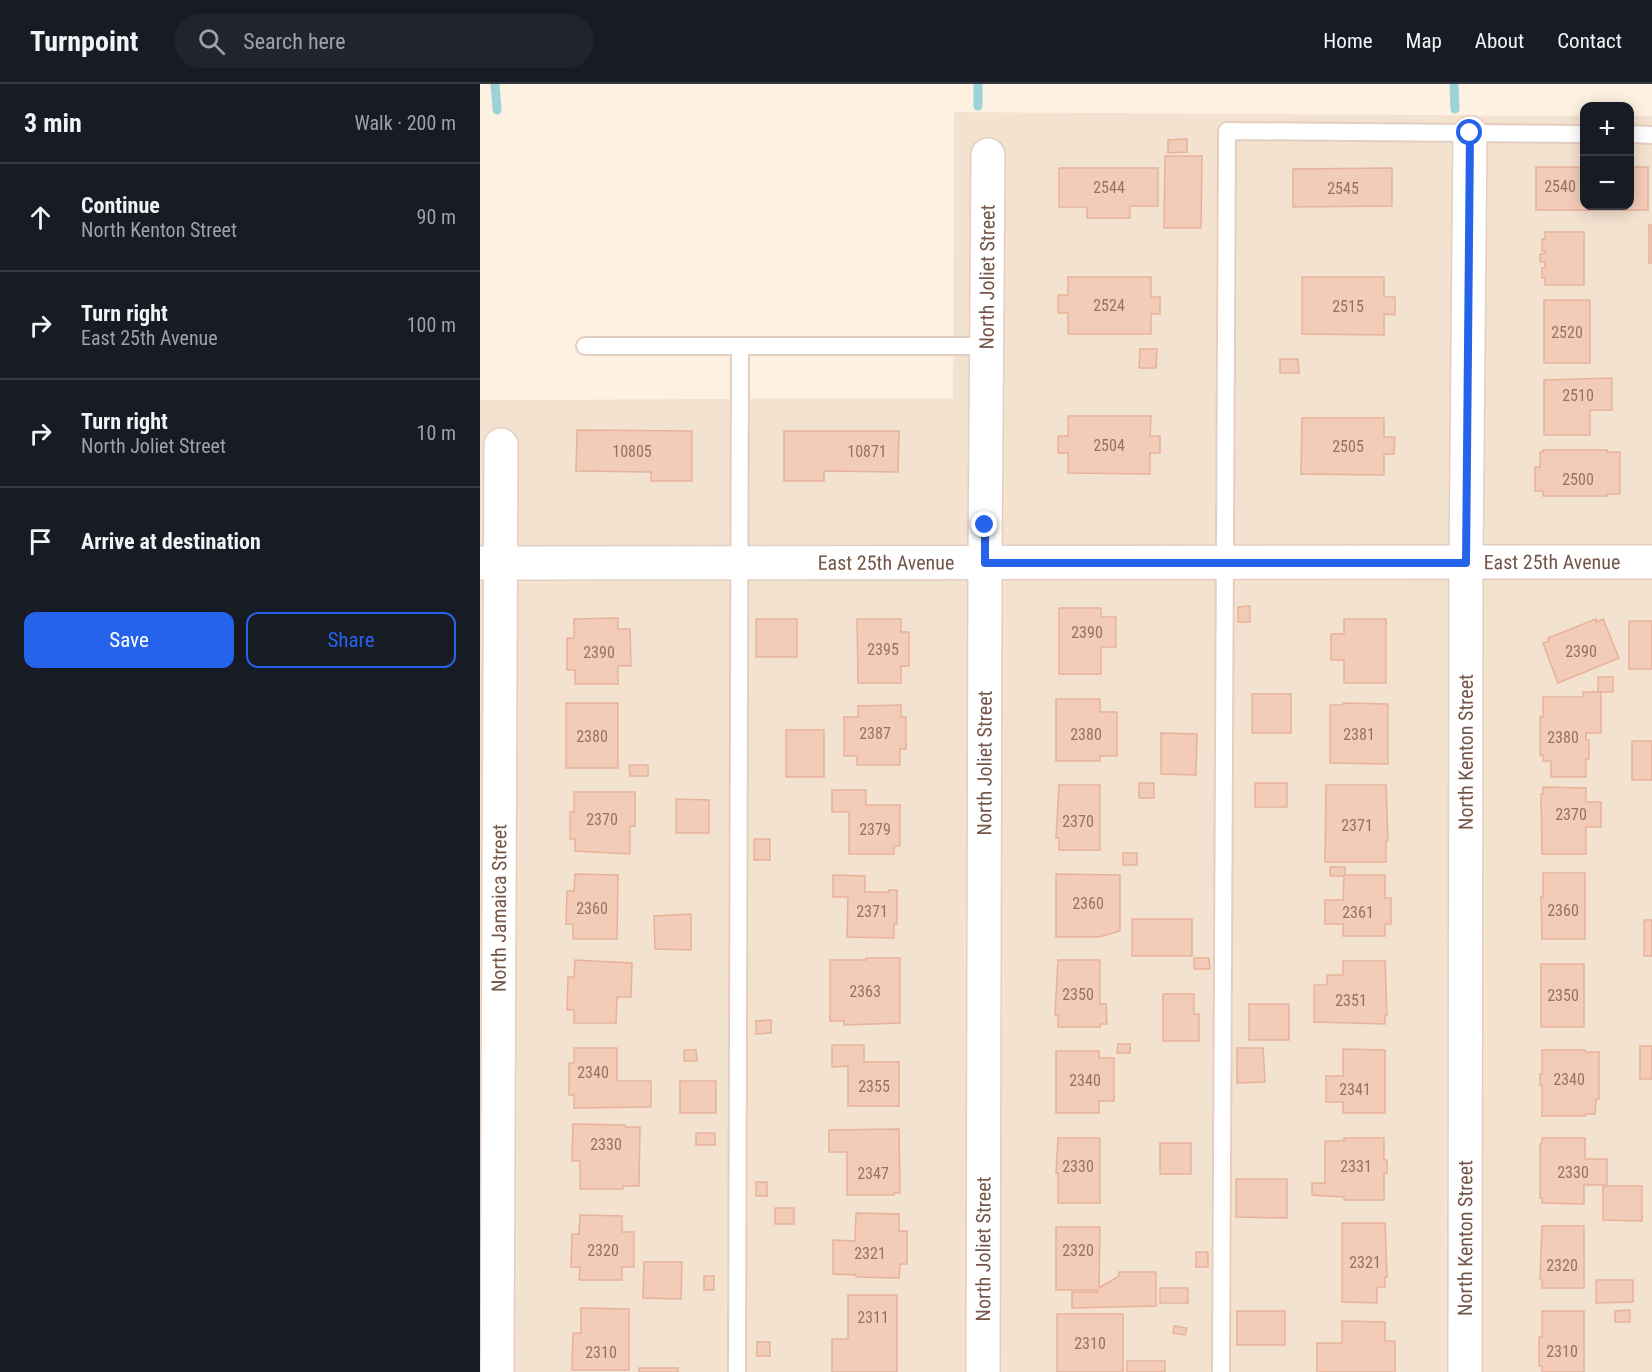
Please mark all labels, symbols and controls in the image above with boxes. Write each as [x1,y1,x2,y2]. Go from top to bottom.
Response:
search box [174,14,594,68]
text: Turnpoint [30,25,138,58]
icon: search [195,25,228,58]
text: Search here [243,29,346,54]
text: Home [1323,29,1373,53]
text: Map [1406,29,1442,53]
text: About [1475,29,1524,53]
text: Contact [1557,29,1622,53]
map controls [1580,102,1634,210]
button: + [1580,102,1634,156]
text: 3 min [24,108,82,138]
text: Walk · 200 m [355,111,456,135]
route start [1456,119,1482,145]
button: − [1580,156,1634,210]
house number: 2540 [1544,177,1576,196]
house number: 2544 [1093,178,1125,197]
house number: 2545 [1327,179,1359,198]
text: Continue [81,193,160,218]
icon: ahead [24,201,57,234]
street label: North Joliet Street [975,204,1000,350]
text: 90 m [417,205,456,229]
text: North Kenton Street [81,218,237,242]
house number: 2524 [1093,296,1125,315]
house number: 2515 [1332,297,1364,316]
text: Turn right [81,301,168,326]
icon: right [24,309,57,342]
text: 100 m [407,313,456,337]
house number: 2520 [1551,323,1583,342]
text: East 25th Avenue [81,326,218,350]
house number: 2510 [1562,386,1594,405]
text: Turn right [81,409,168,434]
icon: right [24,417,57,450]
text: 10 m [417,421,456,445]
text: North Joliet Street [81,434,226,458]
house number: 2504 [1093,436,1125,455]
house number: 2505 [1332,437,1364,456]
house number: 10805 [612,442,652,461]
house number: 10871 [847,442,887,461]
house number: 2500 [1562,470,1594,489]
route end [971,511,997,537]
icon: arrive [24,525,57,558]
text: Arrive at destination [81,529,261,554]
street label: East 25th Avenue [1484,550,1620,574]
street label: East 25th Avenue [818,551,954,575]
button: Save [24,612,234,668]
button: Share [246,612,456,668]
house number: 2390 [1071,623,1103,642]
house number: 2395 [867,640,899,659]
house number: 2390 [1565,642,1597,661]
house number: 2390 [583,643,615,662]
street label: North Kenton Street [1454,674,1478,830]
street label: North Joliet Street [972,690,997,835]
house number: 2387 [859,724,891,743]
house number: 2380 [1070,725,1102,744]
house number: 2381 [1343,725,1375,744]
house number: 2380 [576,727,608,746]
house number: 2380 [1547,728,1579,747]
house number: 2370 [1555,805,1587,824]
house number: 2370 [586,810,618,829]
house number: 2370 [1062,812,1094,831]
house number: 2371 [1341,816,1373,835]
house number: 2379 [859,820,891,839]
street label: North Jamaica Street [487,824,511,992]
house number: 2360 [1072,894,1104,913]
house number: 2360 [576,899,608,918]
house number: 2360 [1547,901,1579,920]
house number: 2371 [856,902,888,921]
house number: 2361 [1342,903,1374,922]
house number: 2363 [849,982,881,1001]
house number: 2350 [1062,985,1094,1004]
house number: 2350 [1547,986,1579,1005]
house number: 2351 [1335,991,1367,1010]
house number: 2340 [577,1063,609,1082]
house number: 2340 [1553,1070,1585,1089]
house number: 2340 [1069,1071,1101,1090]
house number: 2355 [858,1077,890,1096]
house number: 2341 [1339,1080,1371,1099]
house number: 2330 [590,1135,622,1154]
house number: 2330 [1062,1157,1094,1176]
house number: 2331 [1340,1157,1372,1176]
street label: North Kenton Street [1453,1160,1477,1316]
house number: 2330 [1557,1163,1589,1182]
house number: 2347 [857,1164,889,1183]
street label: North Joliet Street [971,1176,995,1321]
house number: 2320 [587,1241,619,1260]
house number: 2320 [1062,1241,1094,1260]
house number: 2321 [854,1244,886,1263]
house number: 2321 [1349,1253,1381,1272]
house number: 2320 [1546,1256,1578,1275]
house number: 2311 [857,1308,889,1327]
house number: 2310 [1074,1334,1106,1353]
house number: 2310 [1546,1342,1578,1361]
house number: 2310 [585,1343,617,1362]

